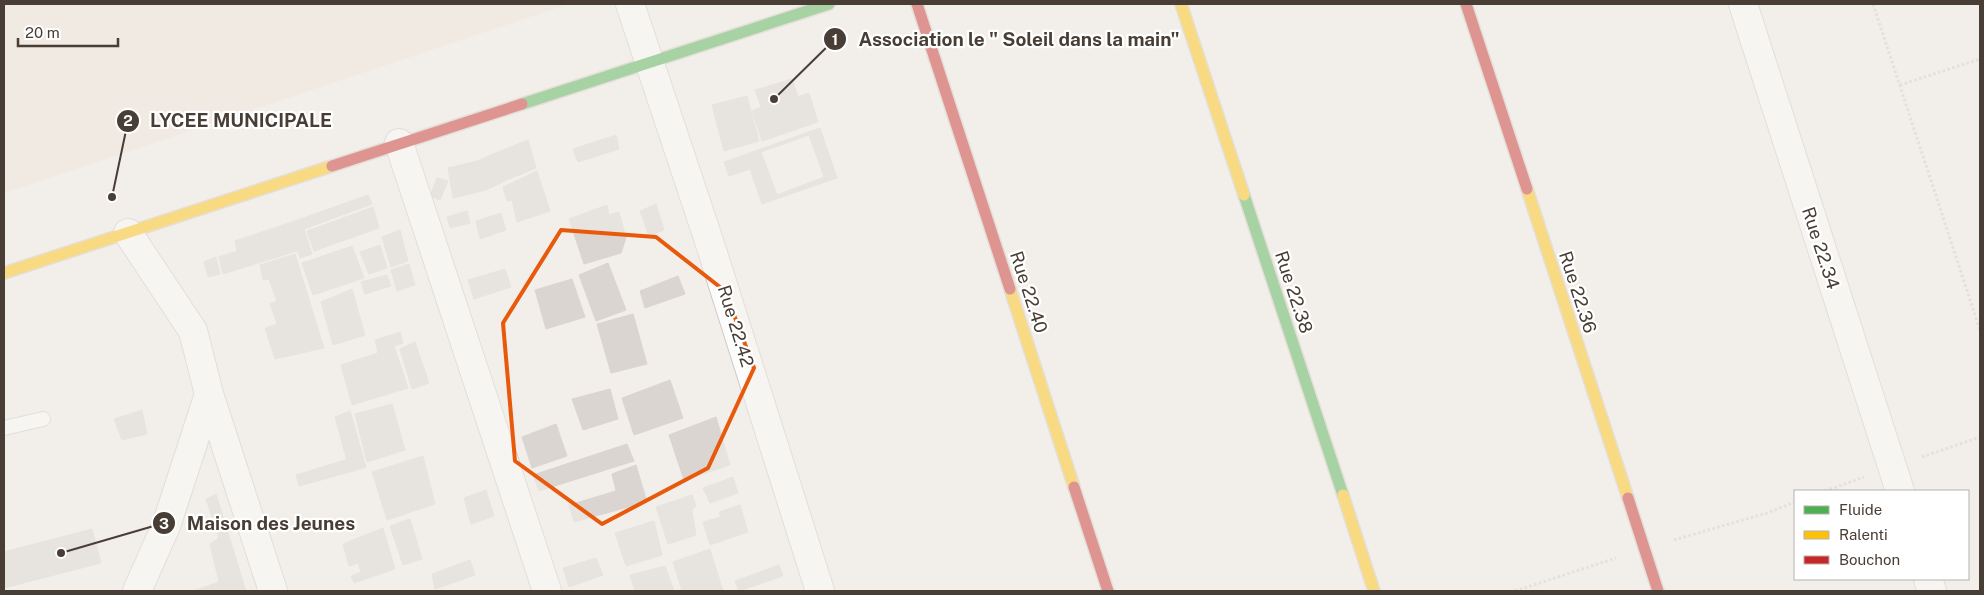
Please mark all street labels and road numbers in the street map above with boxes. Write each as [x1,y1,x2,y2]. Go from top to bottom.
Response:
street label: Rue 22.34 [1798,204,1844,292]
street label: Rue 22.40 [1006,248,1052,336]
street label: Rue 22.38 [1271,248,1317,336]
street label: Rue 22.36 [1555,248,1601,336]
street label: Rue 22.42 [714,283,758,369]

